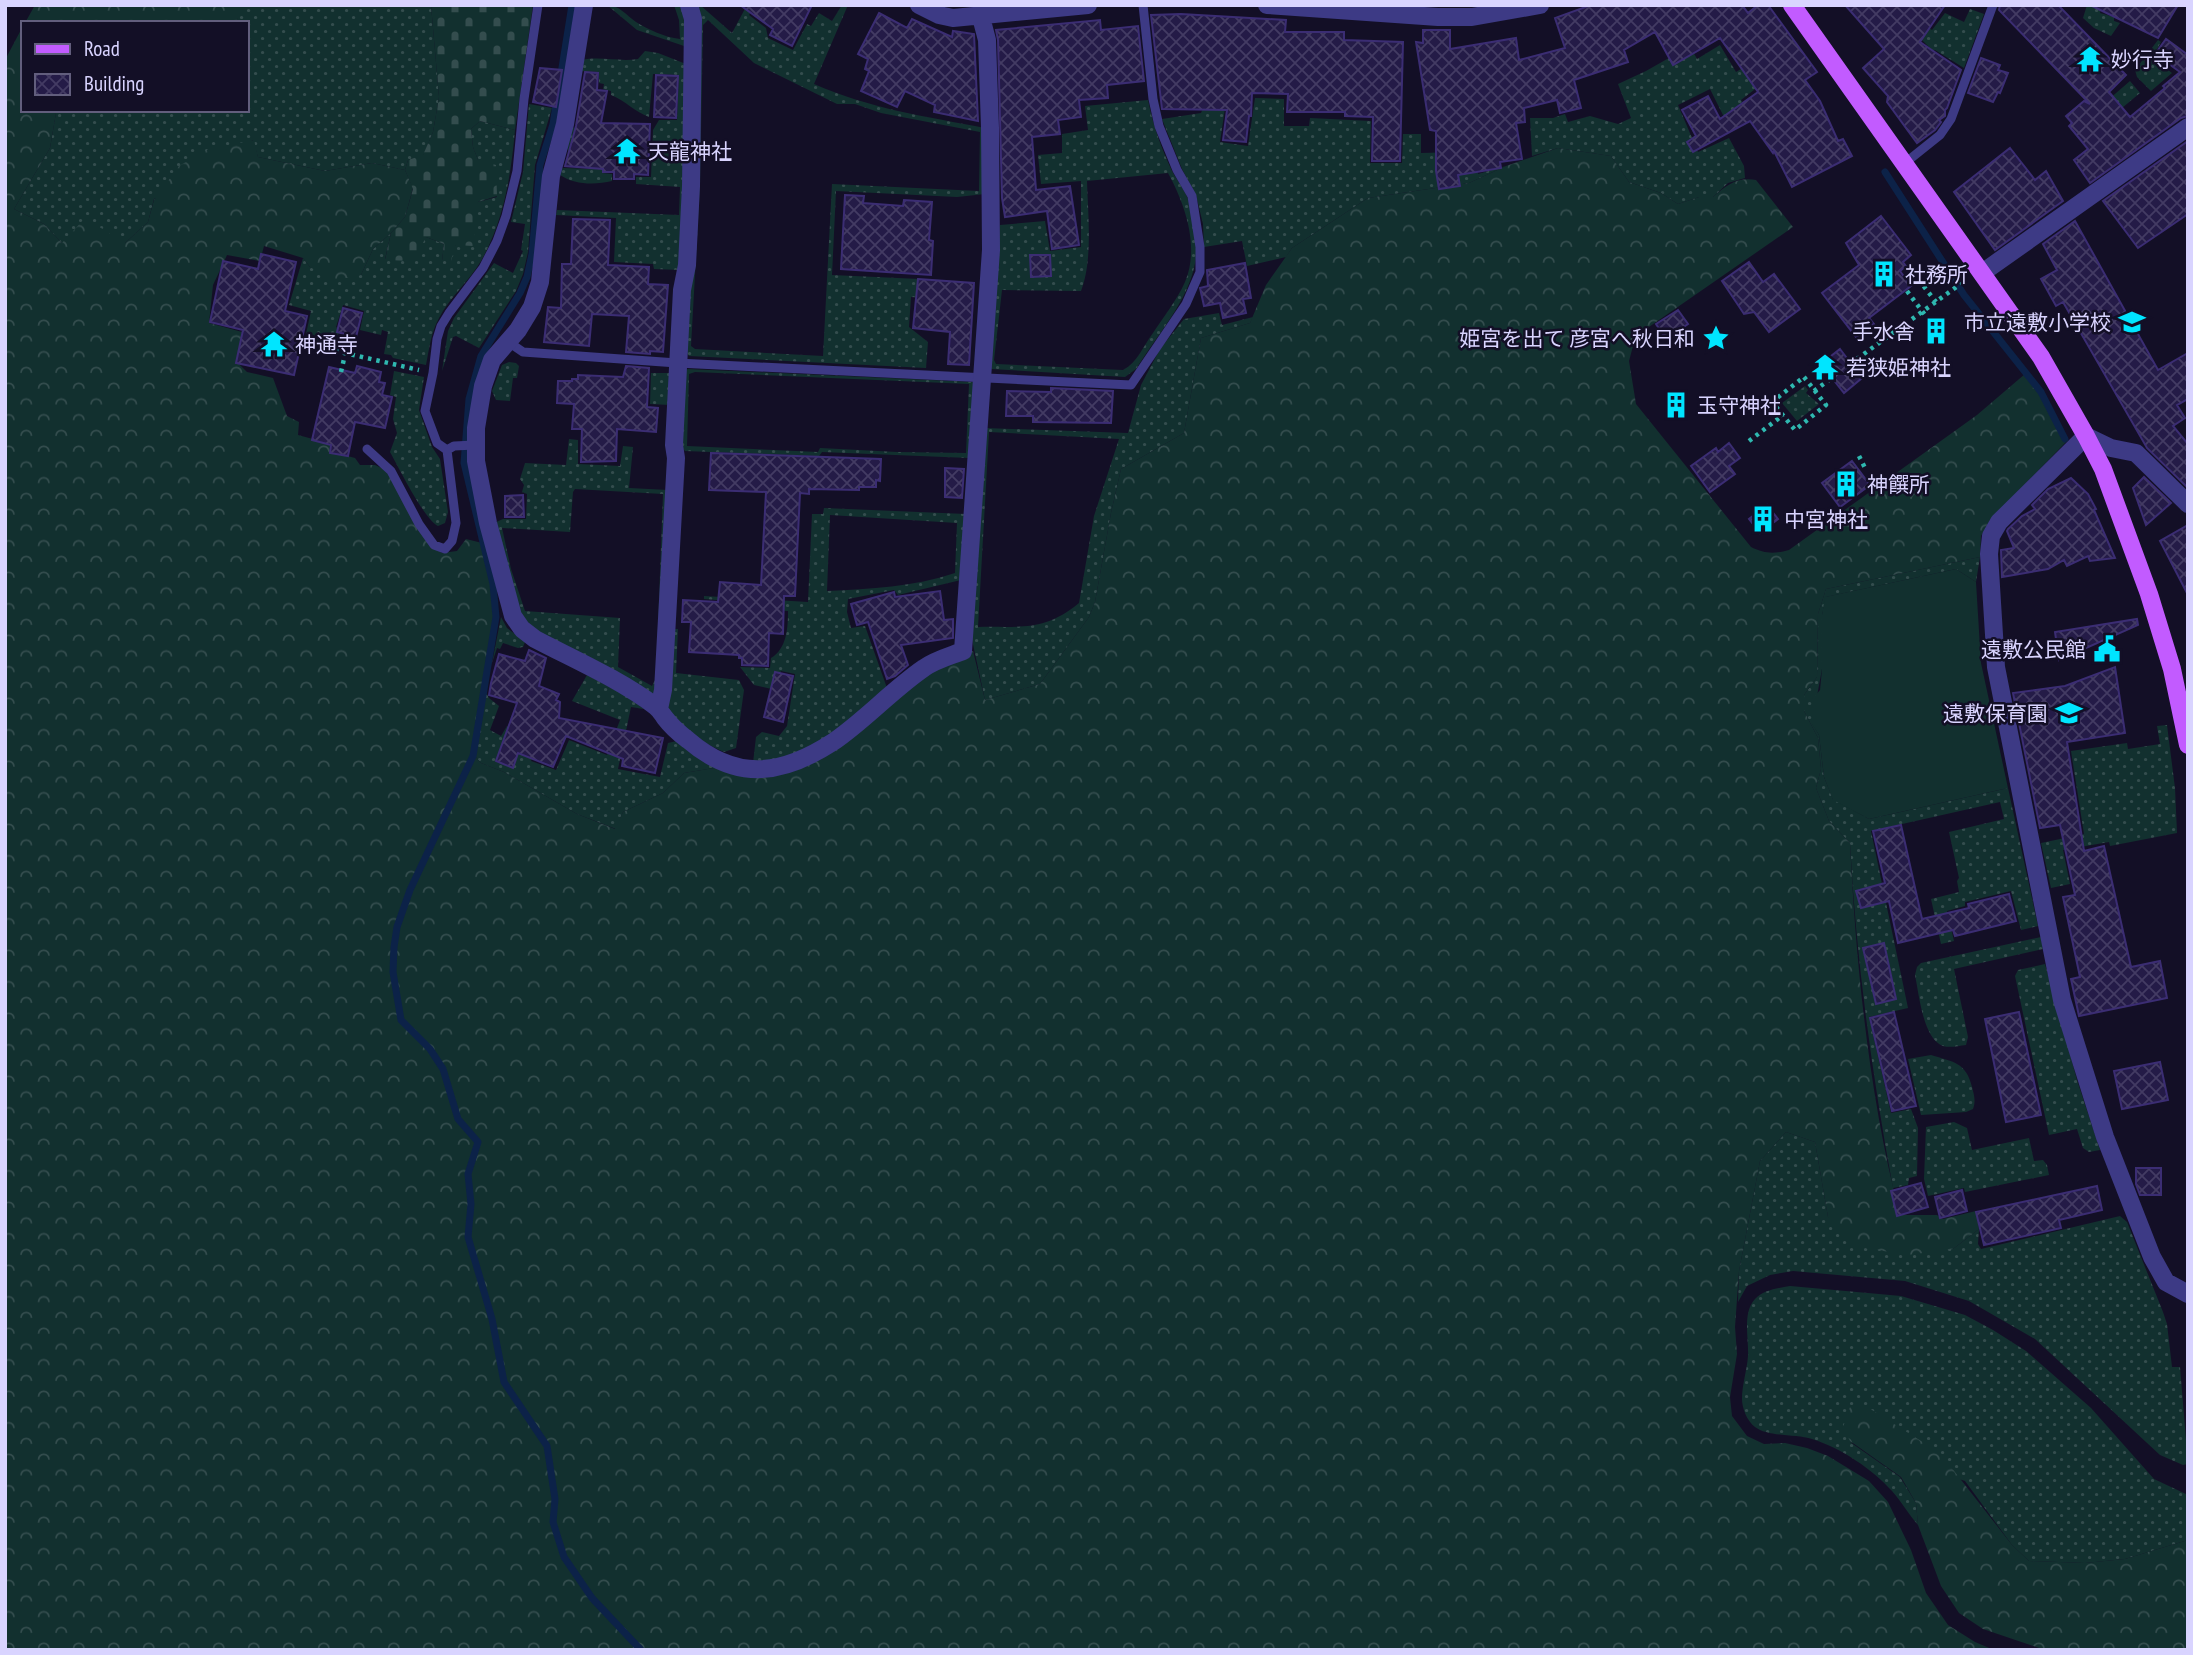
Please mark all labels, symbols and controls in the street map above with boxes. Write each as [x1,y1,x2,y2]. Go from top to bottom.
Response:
legend [21,21,248,112]
text: Road [84,35,120,62]
temple icon: 妙行寺 [2075,44,2105,74]
place label: 妙行寺 [2111,46,2174,73]
text: Building [84,70,144,97]
temple icon: 天龍神社 [612,136,642,166]
place label: 天龍神社 [648,138,732,165]
building icon: 社務所 [1869,259,1899,289]
place label: 社務所 [1905,261,1968,288]
school or university icon: 市立遠敷小学校 [2117,307,2147,337]
place label: 市立遠敷小学校 [1964,309,2111,336]
building icon: 手水舎 [1921,316,1951,346]
place label: 手水舎 [1852,318,1915,345]
place icon: 姫宮を出て 彦宮へ秋日和 [1701,323,1731,353]
place label: 姫宮を出て 彦宮へ秋日和 [1460,325,1695,352]
temple icon: 神通寺 [259,329,289,359]
place label: 神通寺 [295,331,358,358]
temple icon: 若狭姫神社 [1810,352,1840,382]
place label: 若狭姫神社 [1846,354,1951,381]
building icon: 玉守神社 [1661,390,1691,420]
place label: 玉守神社 [1697,392,1781,419]
building icon: 神饌所 [1831,469,1861,499]
place label: 神饌所 [1867,471,1930,498]
building icon: 中宮神社 [1748,504,1778,534]
place label: 中宮神社 [1784,506,1868,533]
public building icon: 遠敷公民館 [2092,634,2122,664]
place label: 遠敷公民館 [1981,636,2086,663]
school or university icon: 遠敷保育園 [2054,698,2084,728]
place label: 遠敷保育園 [1943,700,2048,727]

